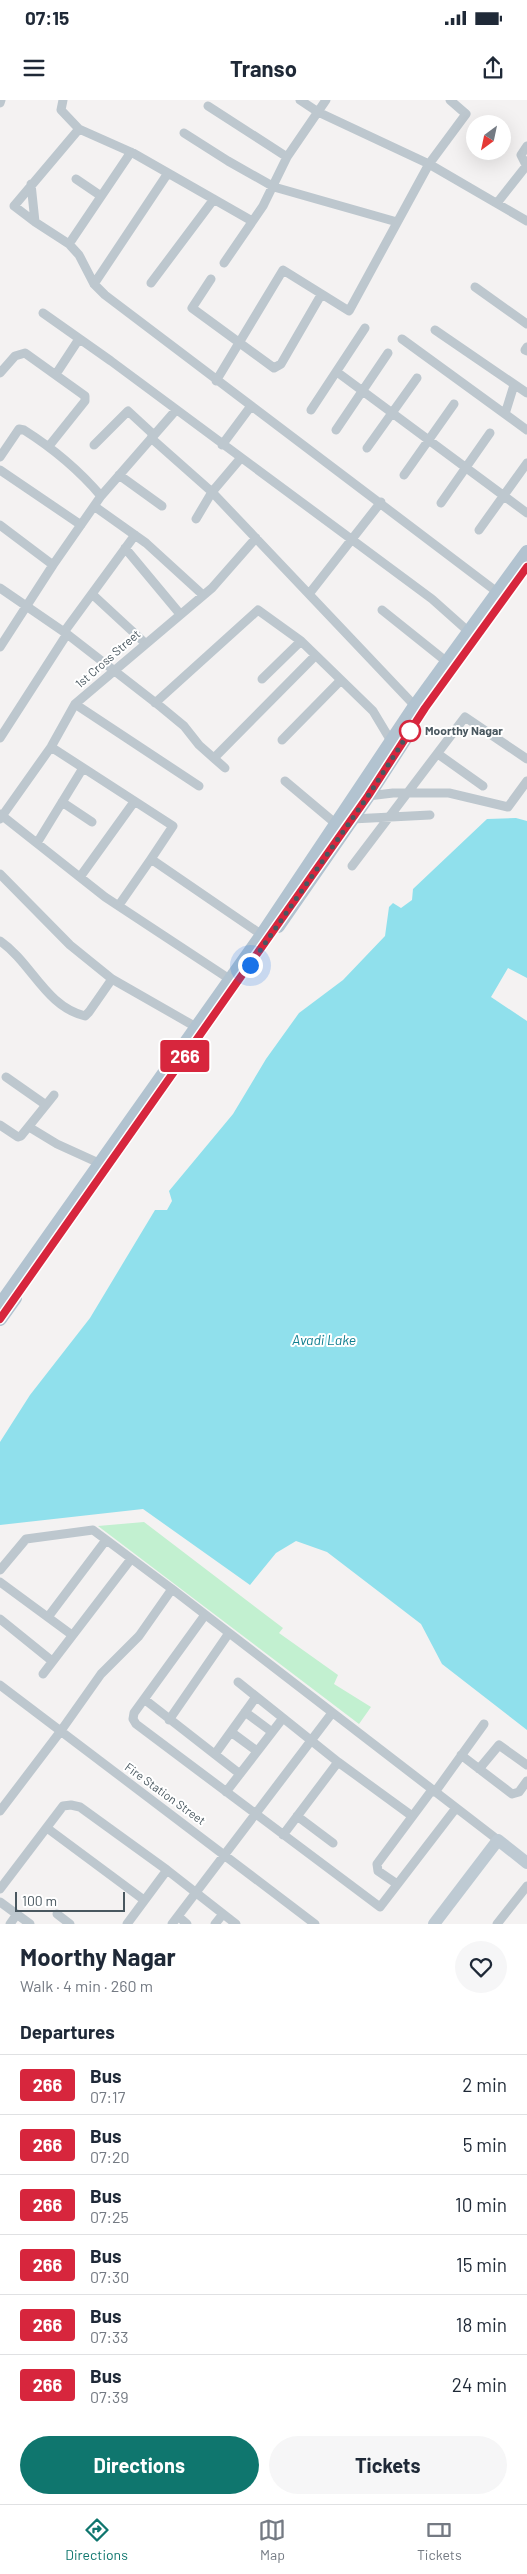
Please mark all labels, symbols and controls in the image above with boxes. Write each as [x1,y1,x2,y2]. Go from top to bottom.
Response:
text: 07:15 [25,6,69,29]
icon: menu [20,54,48,82]
icon: share [479,54,507,82]
text: Transo [230,55,297,81]
north arrow [466,115,511,160]
map controls [466,115,511,160]
street label: 1st Cross Street [72,626,143,690]
marker: Moorthy Nagar [399,720,421,742]
place label: Moorthy Nagar [425,723,503,737]
your location [238,953,263,978]
line badge: 266 [156,1040,214,1072]
text: 266 [170,1045,200,1067]
water label: Avadi Lake [292,1331,356,1348]
street label: Fire Station Street [123,1759,209,1827]
scale bar [15,1889,125,1912]
text: 100 m [22,1892,57,1909]
button: heart [455,1941,507,1993]
text: Moorthy Nagar [20,1942,176,1971]
text: Walk · 4 min · 260 m [20,1976,153,1995]
text: Departures [20,2020,115,2043]
text: Bus [90,2064,122,2087]
text: 2 min [462,2073,507,2096]
text: 266 [33,2074,62,2096]
text: 07:17 [90,2087,125,2106]
text: Bus [90,2124,122,2147]
text: 5 min [463,2133,507,2156]
text: 266 [33,2134,62,2156]
text: 07:20 [90,2147,130,2166]
text: Bus [90,2184,122,2207]
text: 10 min [455,2193,507,2216]
text: 266 [33,2194,62,2216]
text: 07:25 [90,2207,129,2226]
text: Bus [90,2244,122,2267]
text: 15 min [456,2253,507,2276]
text: 266 [33,2254,62,2276]
text: 07:30 [90,2267,129,2286]
text: Bus [90,2304,122,2327]
text: 18 min [456,2313,507,2336]
text: 266 [33,2314,62,2336]
text: 07:33 [90,2327,129,2346]
text: Bus [90,2364,122,2387]
text: 24 min [452,2373,507,2396]
text: 266 [33,2374,62,2396]
text: 07:39 [90,2387,129,2406]
button: Directions [20,2436,259,2494]
button: Tickets [269,2436,507,2494]
tab: Directions [65,2516,128,2563]
tab: Map [258,2516,286,2563]
tab: Tickets [417,2516,462,2563]

